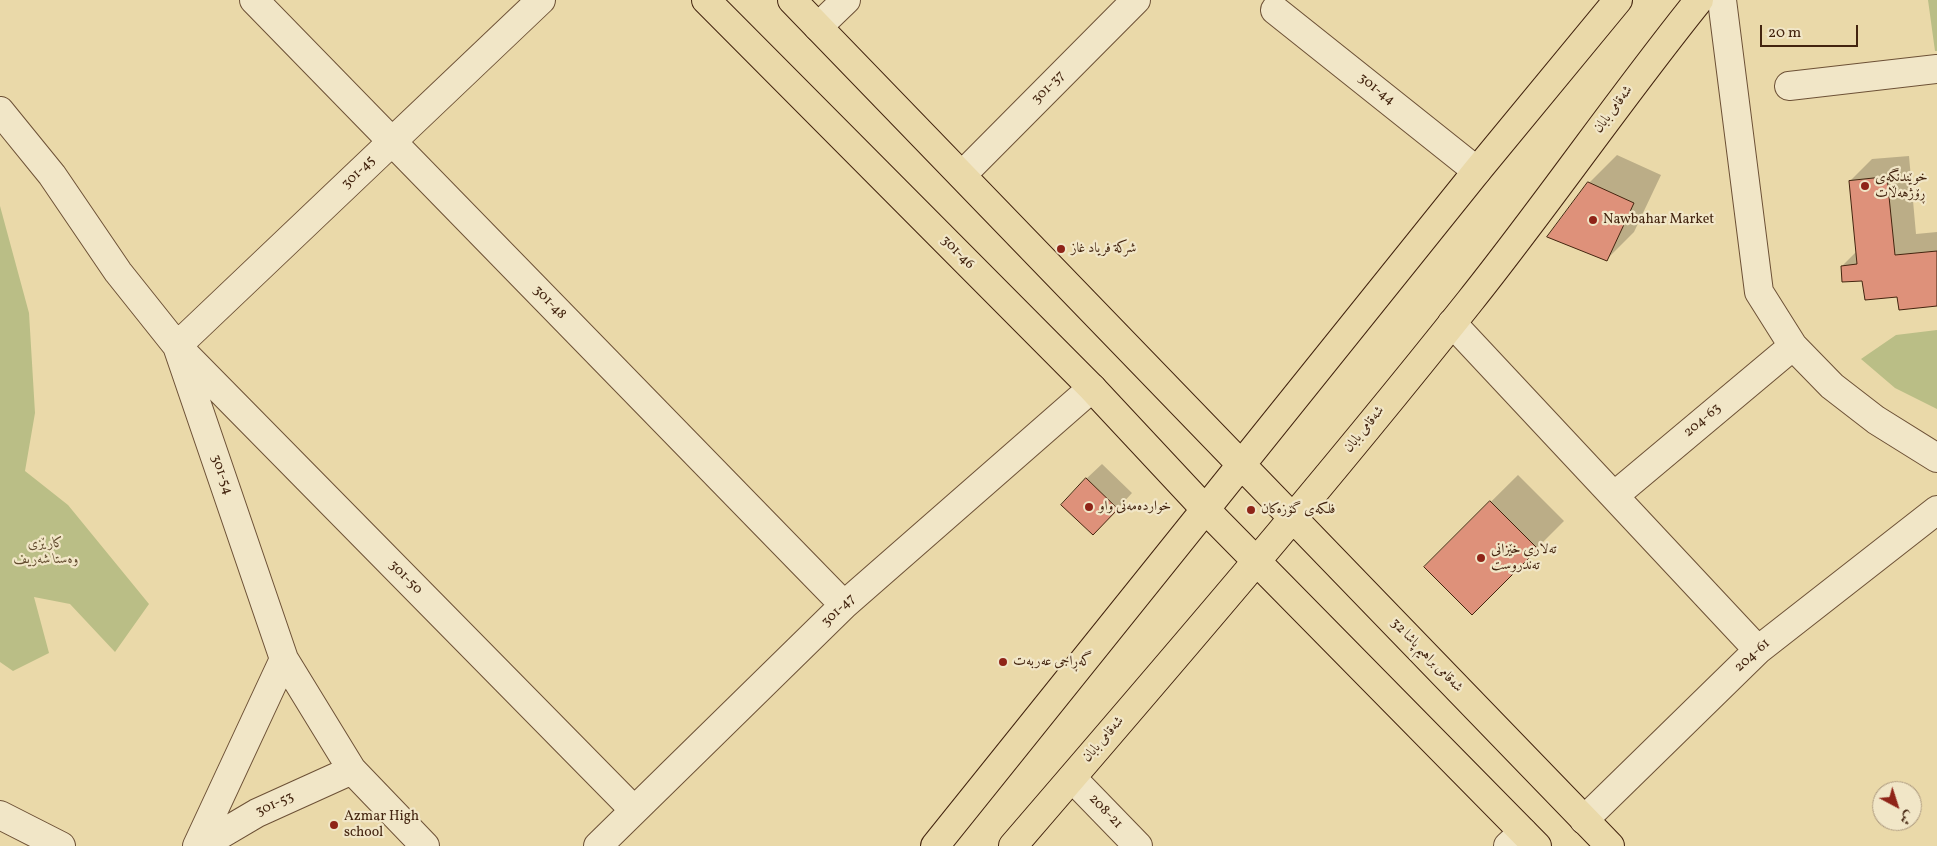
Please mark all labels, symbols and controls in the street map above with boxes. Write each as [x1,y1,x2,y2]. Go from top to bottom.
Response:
scale bar [1762,15,1860,47]
text: 20 m [1768,23,1801,44]
street label: 301-37 [1029,68,1069,108]
street label: 301-44 [1354,70,1398,110]
street label: شەقامی بابان [1591,83,1637,137]
street label: 301-45 [339,153,379,193]
place label: خوێندنگەی ڕۆژهەڵات [1875,170,1928,202]
marker: خوێندنگەی ڕۆژهەڵات [1859,180,1871,192]
place label: Nawbahar Market [1603,212,1714,228]
marker: Nawbahar Market [1587,214,1599,226]
street label: 301-46 [937,233,977,273]
place label: شرکة فرياد غاز [1071,241,1136,257]
marker: شرکة فرياد غاز [1055,243,1067,255]
street label: 301-48 [529,283,569,323]
street label: 204-63 [1681,401,1725,441]
street label: شەقامی بابان [1341,403,1389,457]
street label: 301-54 [206,453,236,497]
place label: خواردەمەنی واو [1099,499,1171,515]
marker: خواردەمەنی واو [1083,501,1095,513]
place label: فلکەی گۆزەکان [1261,502,1335,518]
marker: فلکەی گۆزەکان [1245,504,1257,516]
park label: کارێزی وەستا شەریف [13,536,79,568]
place label: تەلاری خێزانی تەندروست [1491,542,1557,574]
marker: تەلاری خێزانی تەندروست [1475,552,1487,564]
street label: 301-50 [385,558,425,598]
street label: 301-47 [818,591,860,631]
street label: شەقامی براهیم پاشا 32 [1386,615,1466,697]
street label: 204-61 [1732,636,1774,676]
place label: گەڕاجی عەربەت [1013,654,1092,670]
marker: گەڕاجی عەربەت [997,656,1009,668]
street label: شەقامی بابان [1080,714,1128,766]
north arrow [1872,781,1922,831]
street label: 301-53 [253,789,297,821]
street label: 208-21 [1084,791,1126,833]
text: ش [1895,805,1918,829]
place label: Azmar High school [344,809,419,842]
marker: Azmar High school [328,819,340,831]

